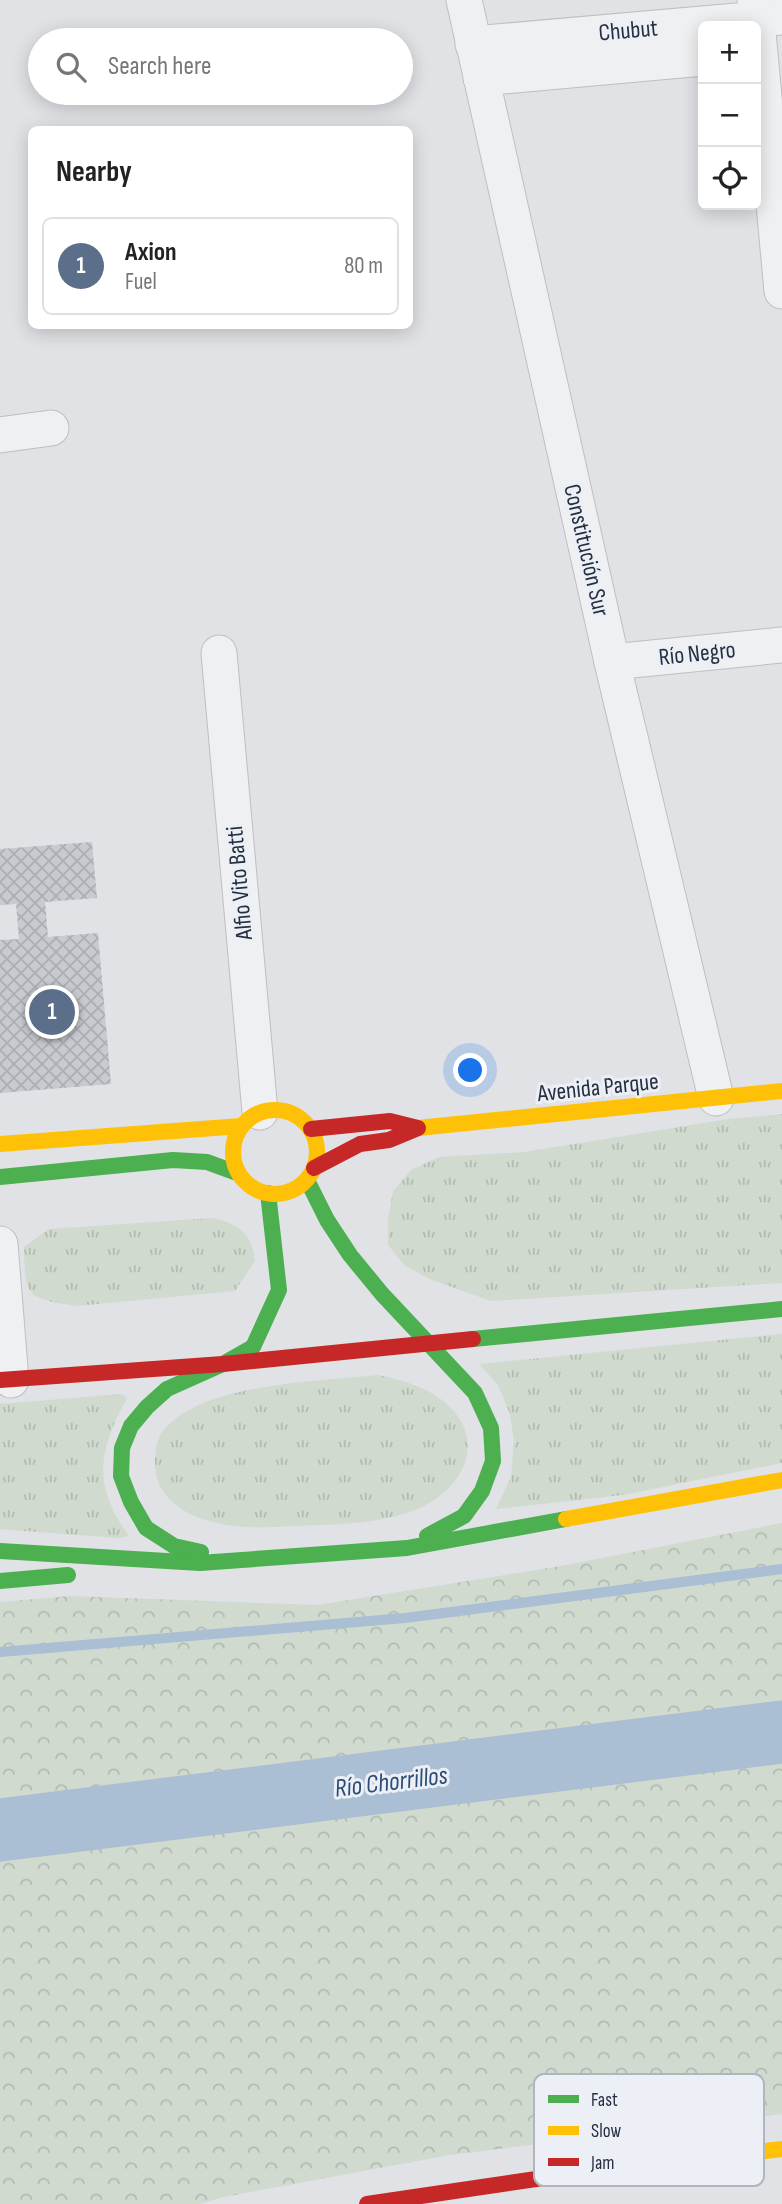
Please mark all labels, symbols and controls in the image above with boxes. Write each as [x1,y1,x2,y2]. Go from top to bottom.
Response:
street label: Chubut [597,13,659,48]
map controls [698,21,761,210]
button: + [698,21,761,84]
search box [28,28,413,105]
icon: search [52,48,90,86]
text: Search here [108,51,211,82]
button: − [698,84,761,147]
button: locate [698,147,761,210]
text: Nearby [56,154,132,190]
text: Axion [125,237,177,268]
text: 1 [76,252,86,280]
text: 80 m [344,252,383,280]
text: Fuel [125,268,157,296]
street label: Constitución Sur [557,481,616,619]
street label: Río Negro [657,635,737,672]
street label: Alfio Vito Batti [220,825,259,942]
pin: 1 [29,986,75,1038]
your location [453,1053,487,1087]
street label: Avenida Parque [535,1067,660,1108]
water label: Río Chorrillos [333,1760,449,1805]
legend [534,2074,764,2186]
text: Fast [591,2089,618,2112]
text: Slow [591,2120,621,2143]
text: Jam [590,2152,614,2175]

